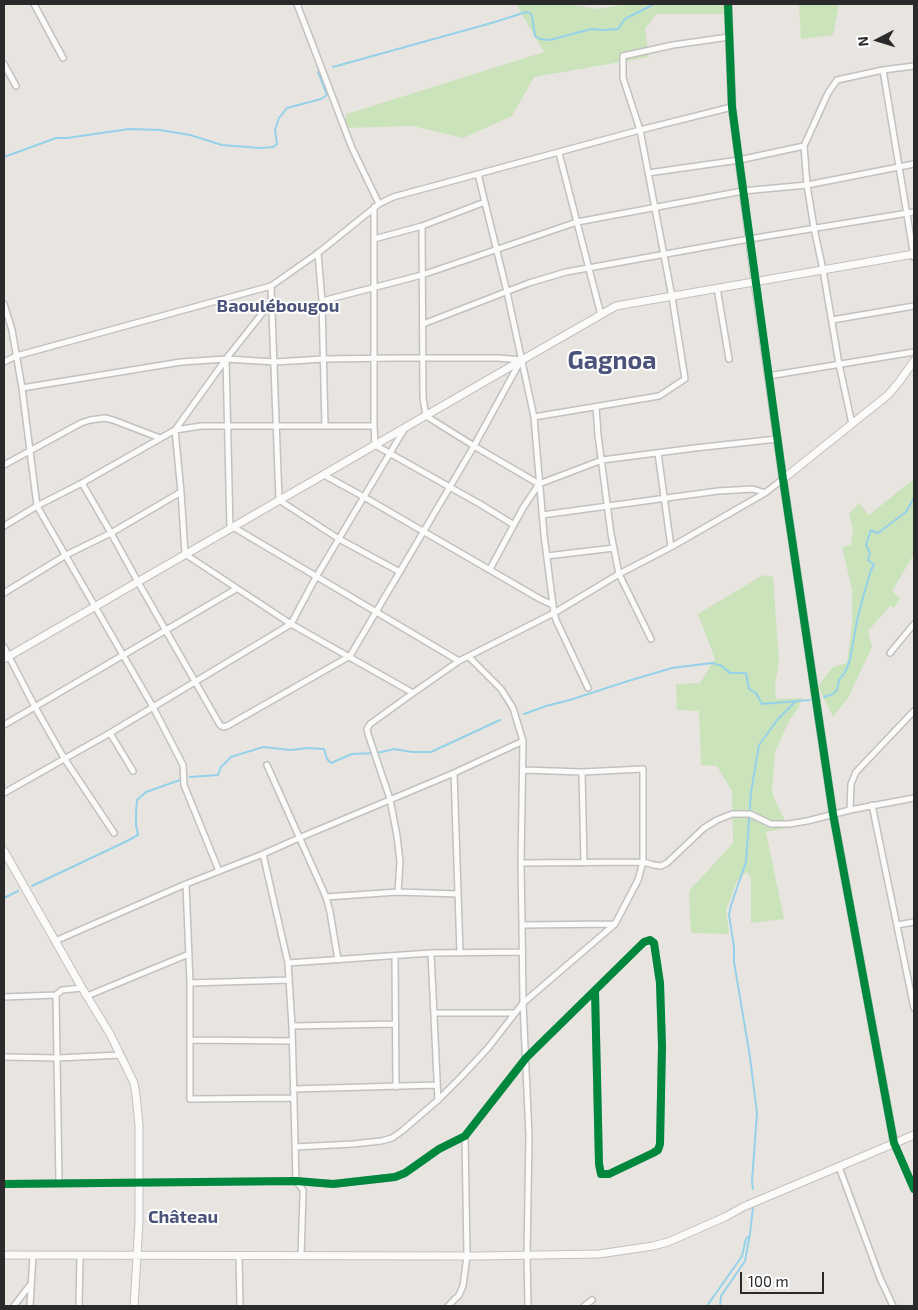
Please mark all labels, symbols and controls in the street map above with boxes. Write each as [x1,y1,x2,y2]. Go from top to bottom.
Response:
north arrow [853,15,903,65]
text: N [854,36,871,47]
district label: Baoulébougou [217,295,339,317]
district label: Gagnoa [568,346,656,376]
district label: Château [148,1206,218,1228]
scale bar [743,1262,827,1294]
text: 100 m [748,1272,789,1290]

